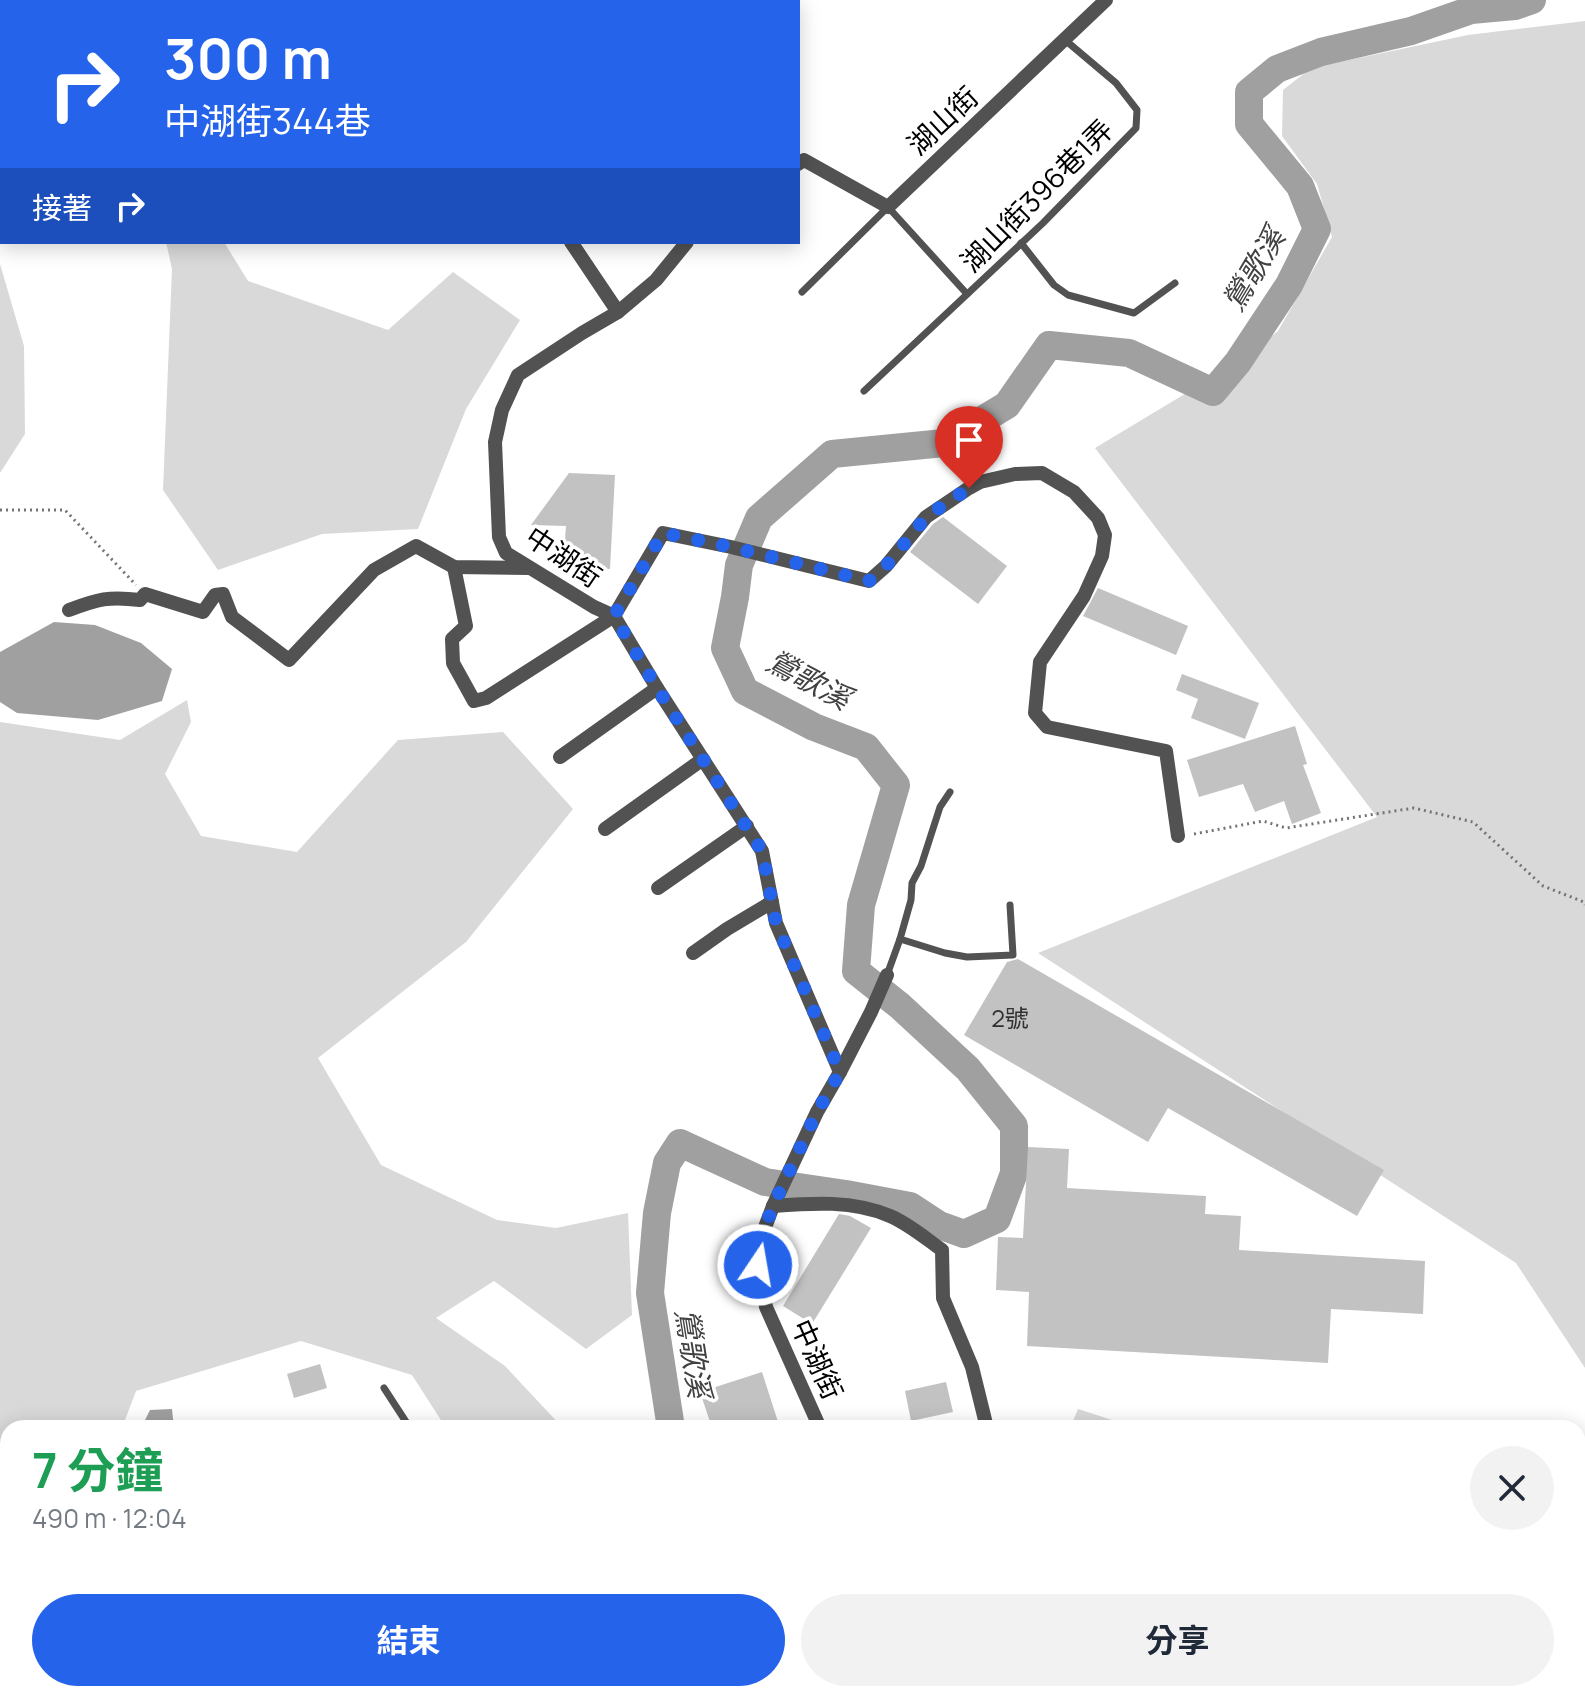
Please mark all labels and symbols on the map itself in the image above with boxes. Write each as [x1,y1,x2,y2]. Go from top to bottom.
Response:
street label: 湖山街 [898,77,986,163]
street label: 湖山街396巷1弄 [951,110,1121,280]
water label: 鶯歌溪 [1212,216,1296,318]
pin [935,406,1003,488]
street label: 中湖街 [519,517,609,595]
water label: 鶯歌溪 [760,640,862,720]
house number: 2號 [991,1001,1029,1034]
position arrow [716,1223,800,1307]
water label: 鶯歌溪 [667,1305,722,1405]
street label: 中湖街 [784,1313,852,1405]

